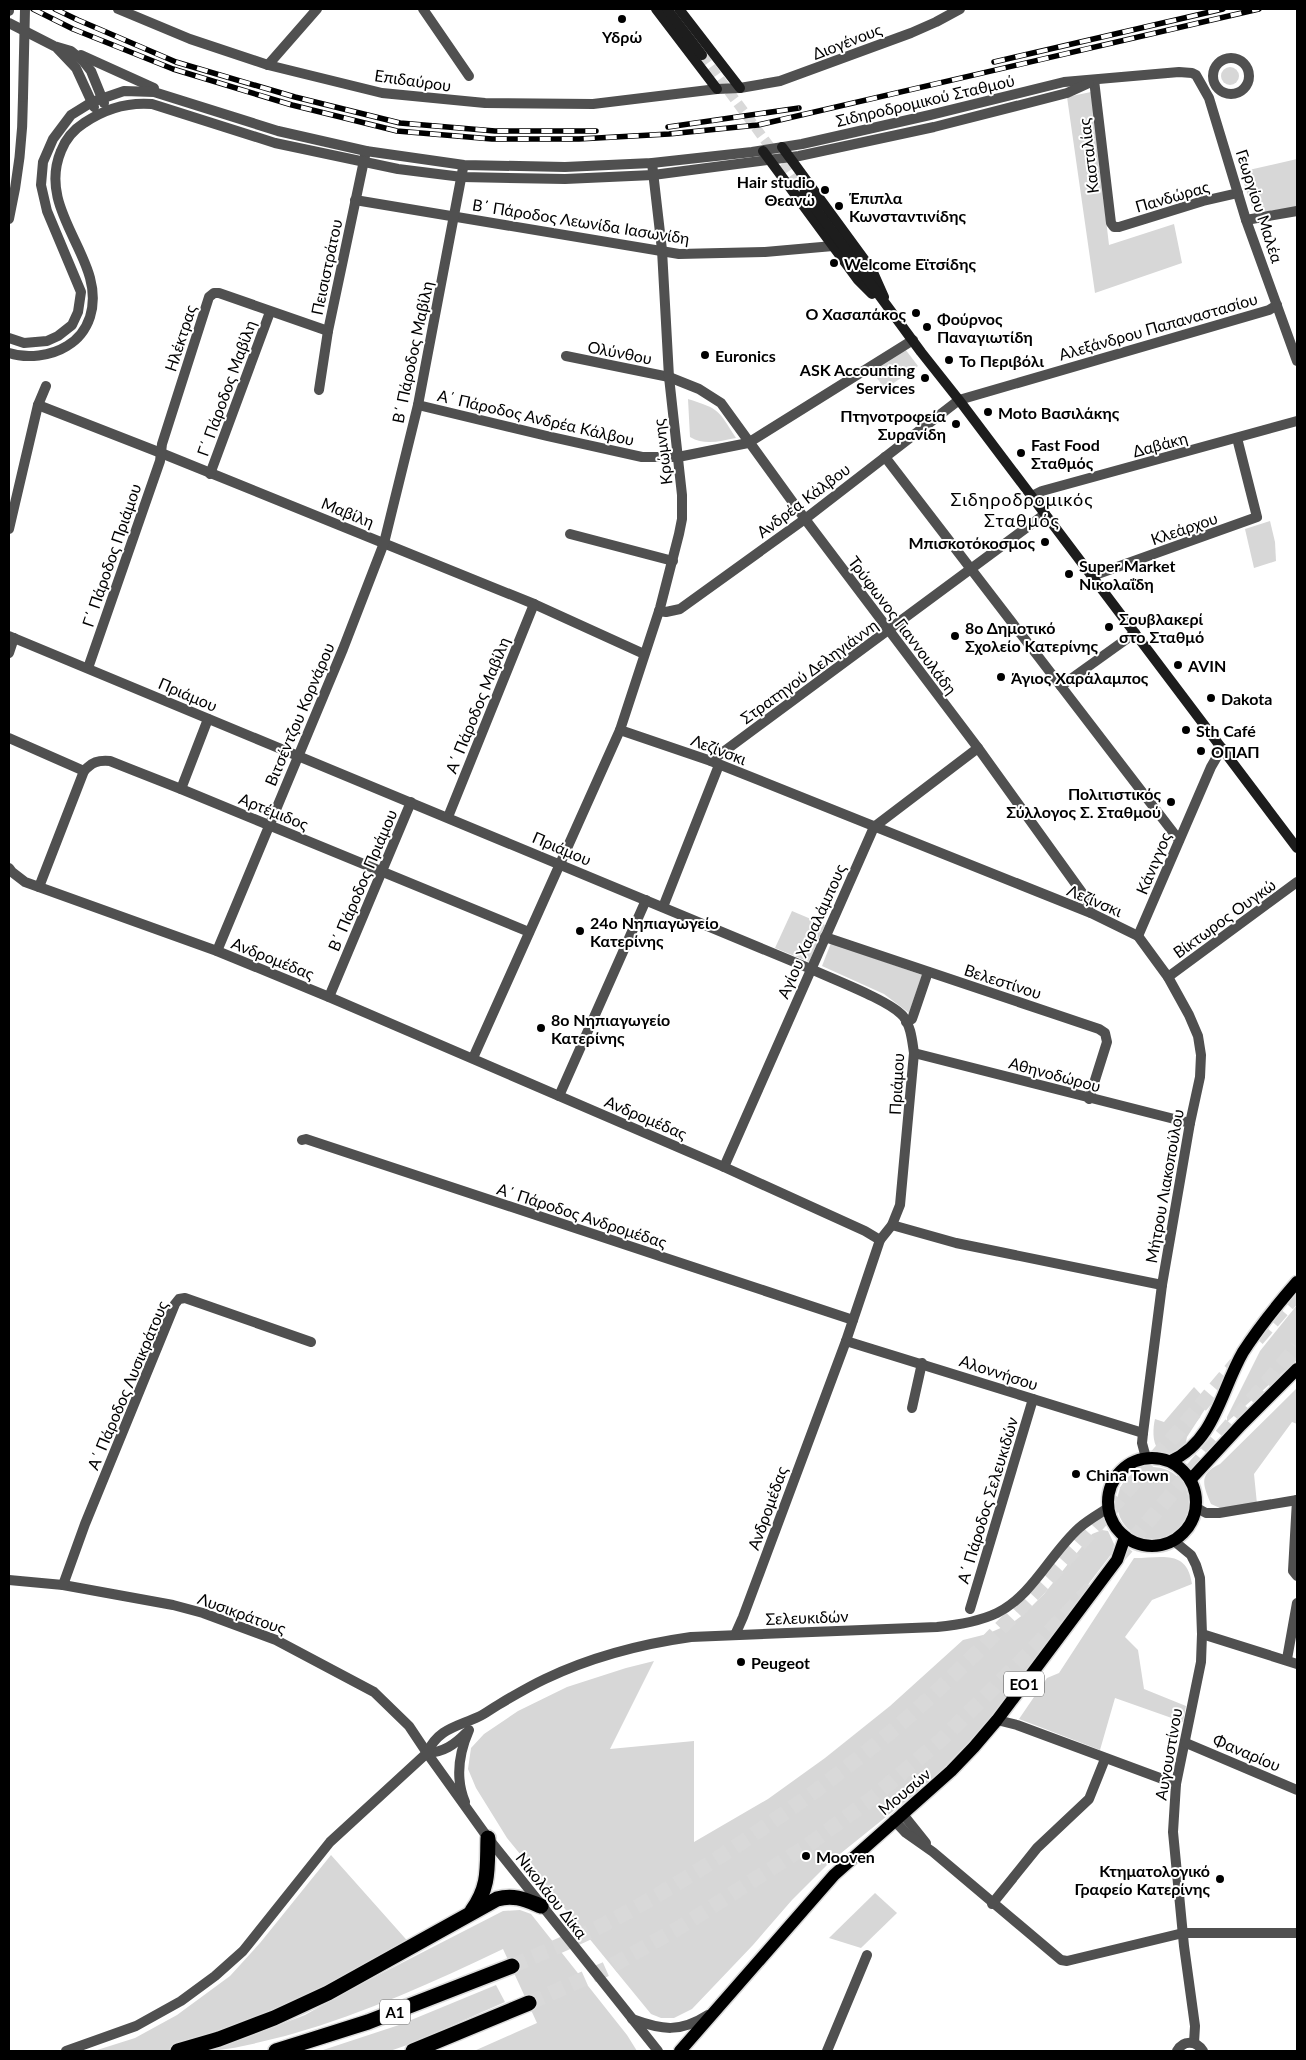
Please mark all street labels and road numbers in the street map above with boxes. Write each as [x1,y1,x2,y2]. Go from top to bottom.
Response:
street label: Διογένους [810,19,885,63]
street label: Επιδαύρου [373,65,453,95]
street label: Σιδηροδρομικού Σταθμού [834,70,1016,130]
street label: Κασταλίας [1074,117,1102,195]
street label: Γεωργίου Μαλέα [1233,147,1287,266]
street label: Πανδώρας [1133,176,1212,216]
street label: Β΄ Πάροδος Λεωνίδα Ιασωνίδη [471,194,691,248]
street label: Πεισιστράτου [307,217,345,317]
street label: Β΄ Πάροδος Μαβίλη [388,279,436,425]
street label: Αλεξάνδρου Παπαναστασίου [1056,288,1260,364]
street label: Ηλέκτρας [160,302,200,374]
street label: Γ΄ Πάροδος Μαβίλη [193,317,259,459]
street label: Ολύνθου [586,336,654,368]
street label: Α΄ Πάροδος Ανδρέα Κάλβου [436,385,636,449]
street label: Κρώμνης [648,417,675,486]
street label: Δαβάκη [1130,428,1190,460]
street label: Ανδρέα Κάλβου [753,459,853,541]
street label: Γ΄ Πάροδος Πριάμου [78,481,144,629]
street label: Μαβίλη [319,493,377,531]
street label: Κλεάρχου [1148,508,1220,548]
street label: Τρύφωνος Γιαννουλάδη [845,552,961,698]
street label: Στρατηγού Δεληγιάννη [737,615,881,727]
street label: Α΄ Πάροδος Μαβίλη [441,634,513,776]
street label: Βιτσέντζου Κορνάρου [260,640,338,788]
street label: Πριάμου [156,673,220,715]
street label: Λεζίνσκι [689,730,750,769]
street label: Αρτέμιδος [236,788,312,834]
street label: Β΄ Πάροδος Πριάμου [324,806,400,954]
street label: Πριάμου [530,827,594,869]
street label: Κάνιγγος [1131,829,1175,897]
street label: Αγίου Χαραλάμπους [773,860,849,1001]
street label: Βίκτωρος Ουγκώ [1169,875,1279,961]
street label: Λεζίνσκι [1065,880,1126,920]
street label: Ανδρομέδας [229,933,318,983]
street label: Βελεστίνου [962,960,1044,1002]
street label: Πριάμου [885,1052,907,1116]
street label: Αθηνοδώρου [1007,1053,1103,1095]
street label: Ανδρομέδας [602,1091,690,1143]
street label: Μήτρου Λιακοπούλου [1141,1108,1187,1264]
street label: Α΄ Πάροδος Ανδρομέδας [495,1179,670,1252]
street label: Α΄ Πάροδος Λυσικράτους [83,1297,172,1472]
street label: Αλοννήσου [957,1350,1041,1394]
street label: Α΄ Πάροδος Σελευκιδών [953,1414,1021,1586]
street label: Ανδρομέδας [743,1463,791,1552]
street label: Λυσικράτους [195,1588,289,1638]
street label: Σελευκιδών [765,1606,849,1628]
road number: ΕΟ1 [1004,1672,1044,1696]
street label: Αυγουστίνου [1151,1707,1185,1801]
street label: Φαναρίου [1210,1729,1284,1775]
street label: Μουσών [874,1764,934,1818]
street label: Νικολάου Δίκα [512,1848,592,1942]
road number: Α1 [380,2000,410,2024]

